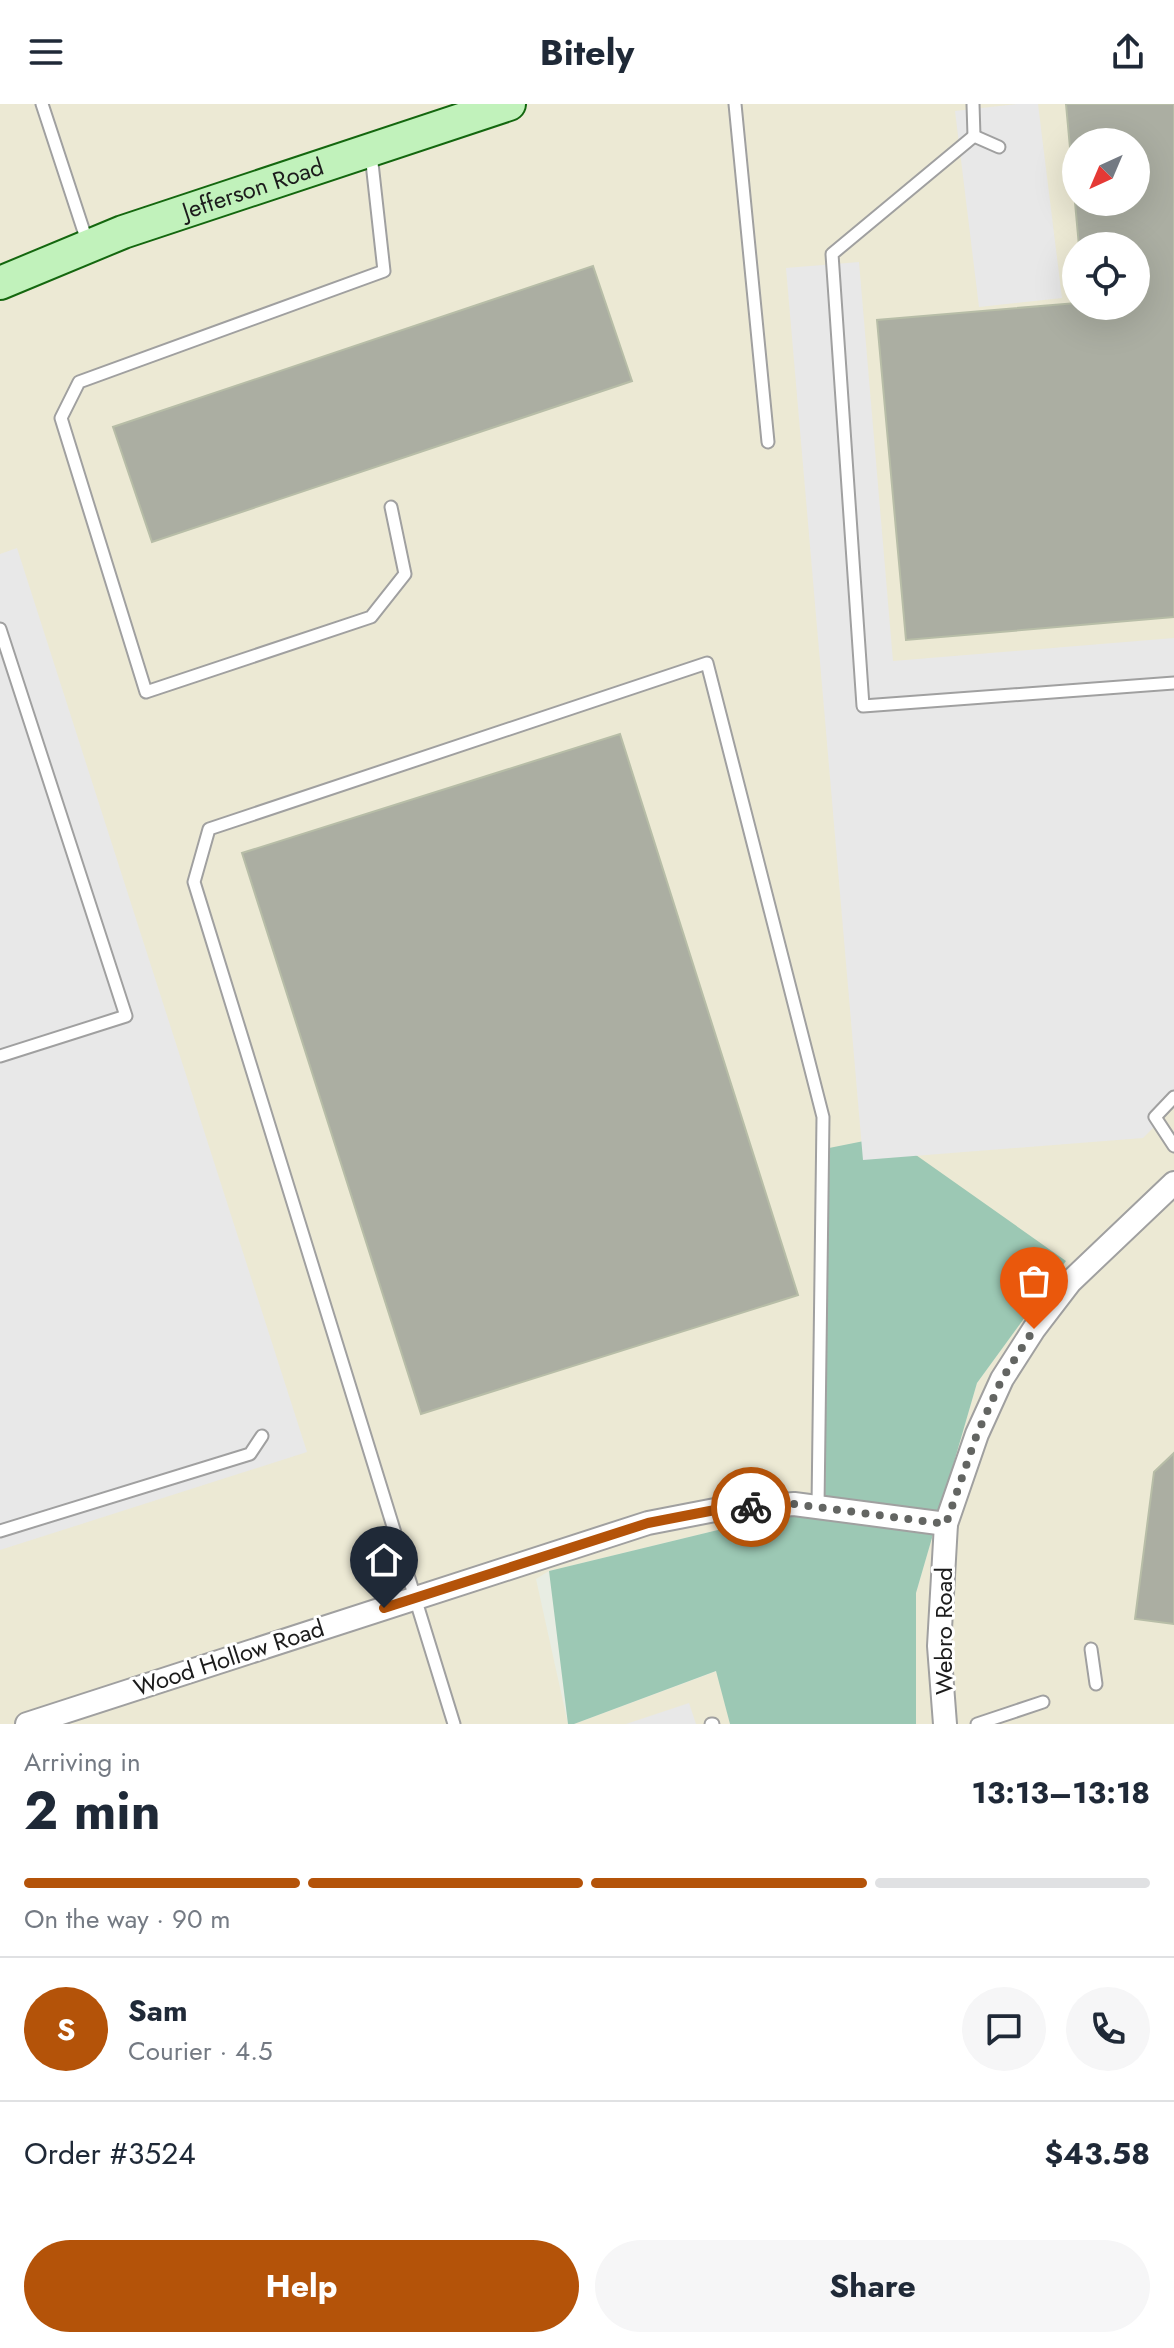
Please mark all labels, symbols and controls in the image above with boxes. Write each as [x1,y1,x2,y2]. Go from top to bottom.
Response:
text: Bitely [540,26,634,78]
icon: menu [24,30,68,74]
icon: share [1106,30,1150,74]
north arrow [1062,128,1150,216]
map controls [1062,128,1150,320]
street label: Jefferson Road [175,149,328,229]
button: locate [1062,232,1150,320]
pin [1000,1247,1068,1329]
icon: bag [1012,1259,1056,1303]
courier [711,1467,791,1547]
icon: bike [729,1485,773,1529]
pin [350,1526,418,1608]
icon: home [362,1538,406,1582]
street label: Webro Road [926,1567,961,1695]
street label: Wood Hollow Road [129,1610,329,1705]
text: Arriving in [24,1743,141,1781]
text: 13:13–13:18 [971,1771,1150,1814]
text: 2 min [24,1773,161,1849]
text: On the way · 90 m [24,1900,231,1938]
button: chat [962,1987,1046,2071]
button: phone [1066,1987,1150,2071]
text: Sam [128,1989,188,2032]
text: S [57,2008,75,2051]
text: Courier · 4.5 [128,2032,273,2070]
text: Order #3524 [24,2132,196,2175]
text: $43.58 [1044,2132,1150,2175]
button: Help [24,2240,579,2332]
button: Share [595,2240,1150,2332]

